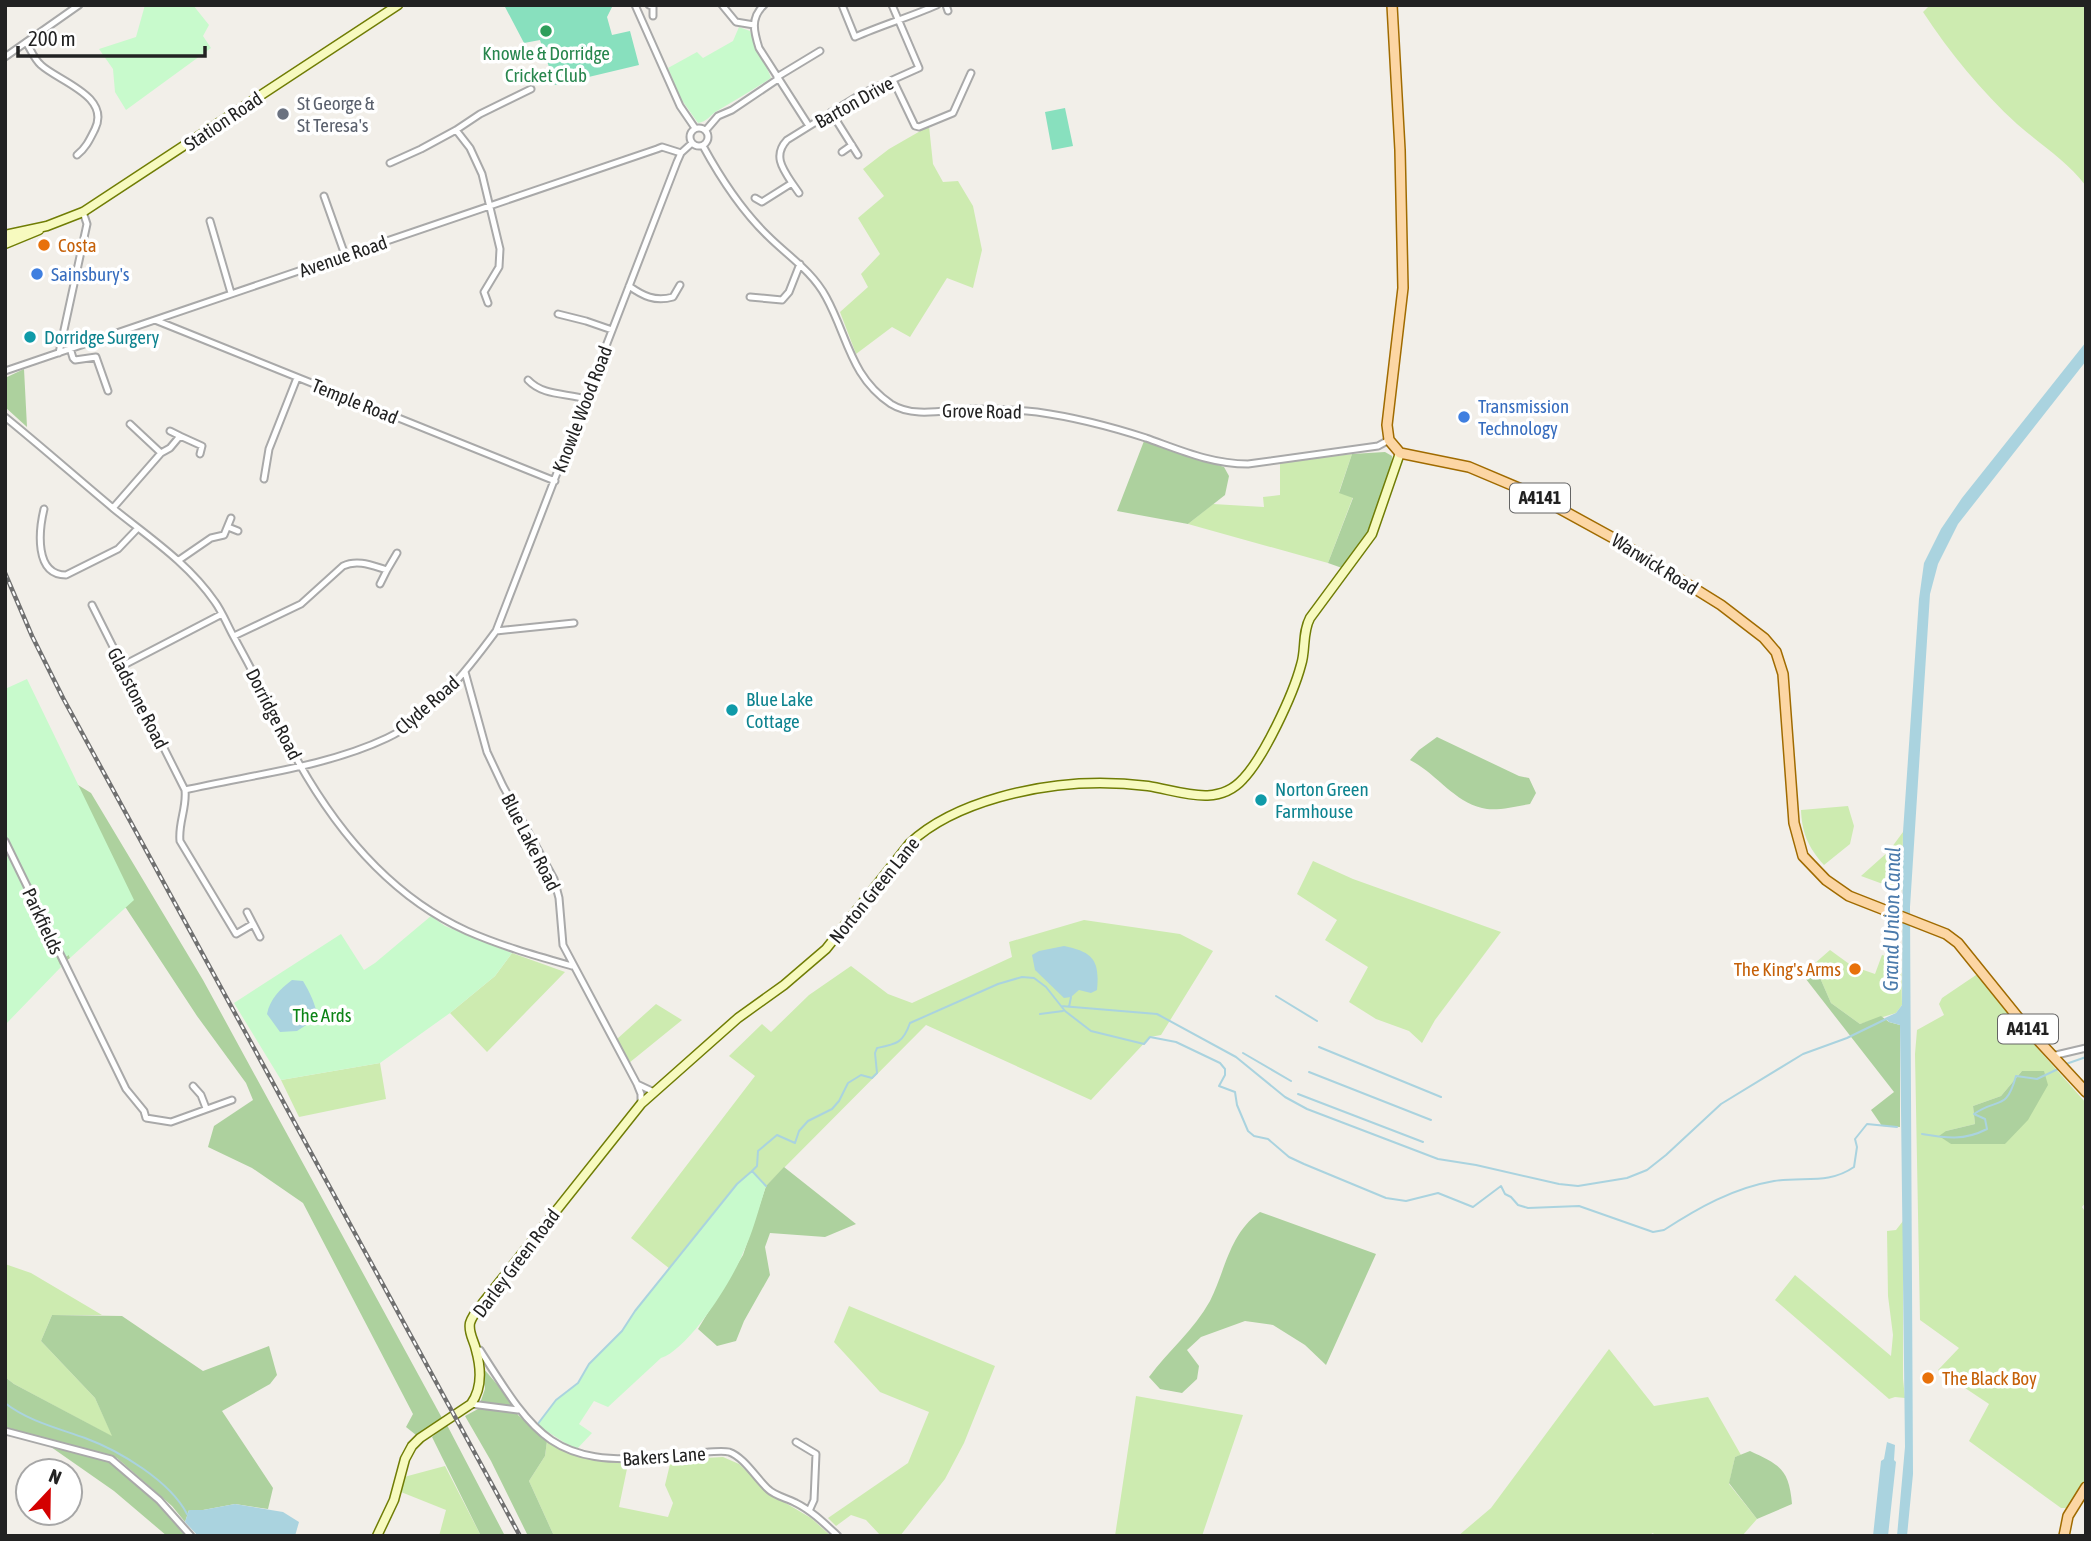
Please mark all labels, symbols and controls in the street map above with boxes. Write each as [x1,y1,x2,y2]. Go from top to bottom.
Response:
scale bar [18,14,205,58]
marker: Knowle & Dorridge Cricket Club [538,23,554,39]
text: 200 m [28,26,76,50]
place label: Knowle & Dorridge Cricket Club [482,42,610,86]
street label: Barton Drive [811,71,897,133]
street label: Station Road [180,87,266,155]
place label: St George & St Teresa's [297,92,375,136]
marker: St George & St Teresa's [275,106,291,122]
street label: Avenue Road [296,231,390,281]
place label: Costa [58,234,97,256]
marker: Costa [36,237,52,253]
place label: Sainsbury's [51,263,130,285]
marker: Sainsbury's [29,266,45,282]
place label: Dorridge Surgery [44,326,159,348]
marker: Dorridge Surgery [22,329,38,345]
street label: Knowle Wood Road [548,343,616,475]
street label: Temple Road [309,374,401,428]
place label: Transmission Technology [1478,395,1569,439]
street label: Grove Road [942,399,1022,423]
marker: Transmission Technology [1456,409,1472,425]
road number: A4141 [1510,484,1570,512]
street label: Warwick Road [1608,529,1702,599]
street label: Gladstone Road [103,644,173,752]
street label: Dorridge Road [242,665,306,763]
street label: Clyde Road [391,671,463,739]
place label: Blue Lake Cottage [746,688,813,732]
marker: Blue Lake Cottage [724,702,740,718]
place label: Norton Green Farmhouse [1275,778,1369,822]
street label: Blue Lake Road [497,790,565,894]
marker: Norton Green Farmhouse [1253,792,1269,808]
street label: Norton Green Lane [824,832,924,948]
water label: Grand Union Canal [1878,847,1904,991]
street label: Parkfields [18,884,68,958]
place label: The King's Arms [1734,958,1841,980]
marker: The King's Arms [1847,961,1863,977]
park label: The Ards [292,1004,352,1026]
road number: A4141 [1998,1014,2058,1044]
street label: Darley Green Road [468,1205,564,1321]
place label: The Black Boy [1942,1367,2037,1389]
marker: The Black Boy [1920,1370,1936,1386]
street label: Bakers Lane [622,1442,706,1470]
north arrow [14,1457,84,1527]
text: N [46,1464,65,1489]

